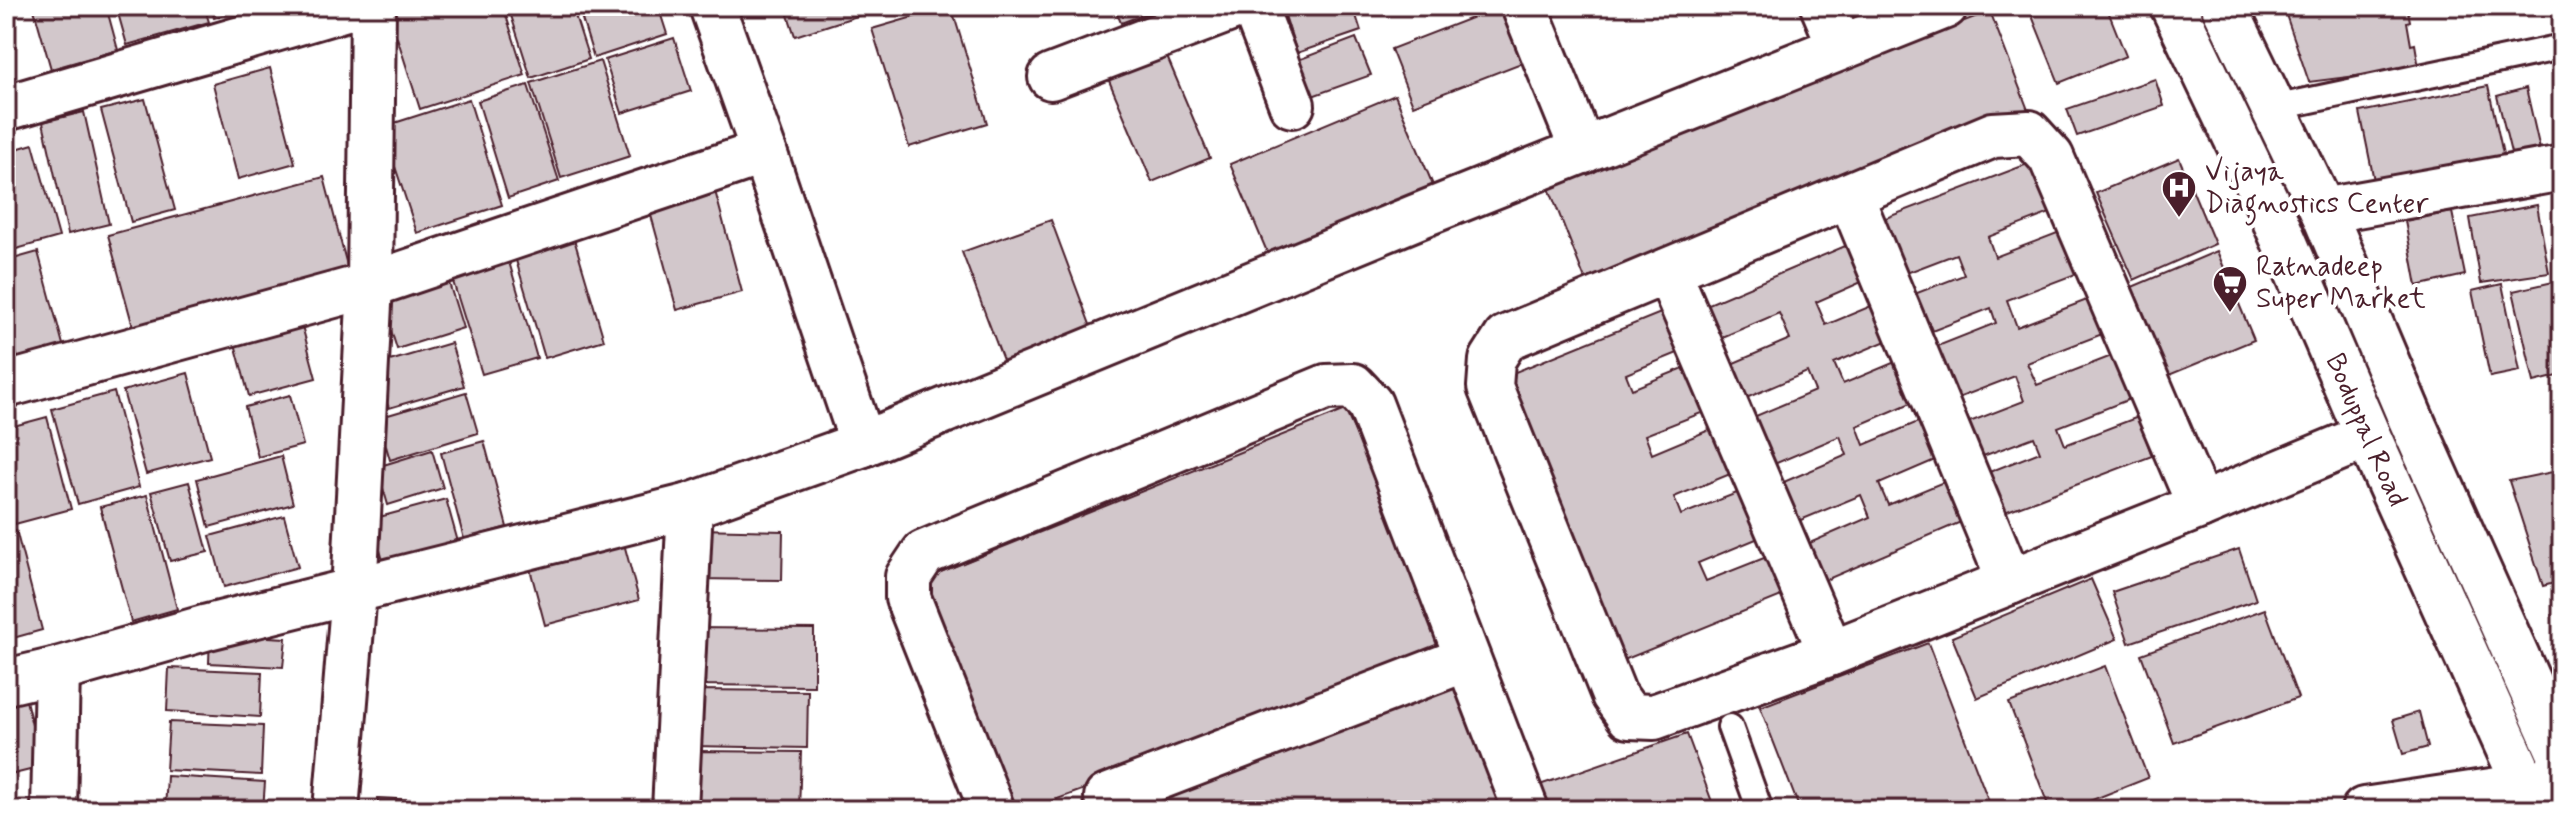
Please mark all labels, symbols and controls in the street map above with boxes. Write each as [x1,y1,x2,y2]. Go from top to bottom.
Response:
place label: Vijaya Diagnostics Center [2205,154,2429,226]
hospital icon: Vijaya Diagnostics Center [2160,169,2198,219]
place label: Ratnadeep Super Market [2256,249,2426,318]
supermarket icon: Ratnadeep Super Market [2211,264,2249,314]
street label: Boduppal Road [2316,348,2416,513]

